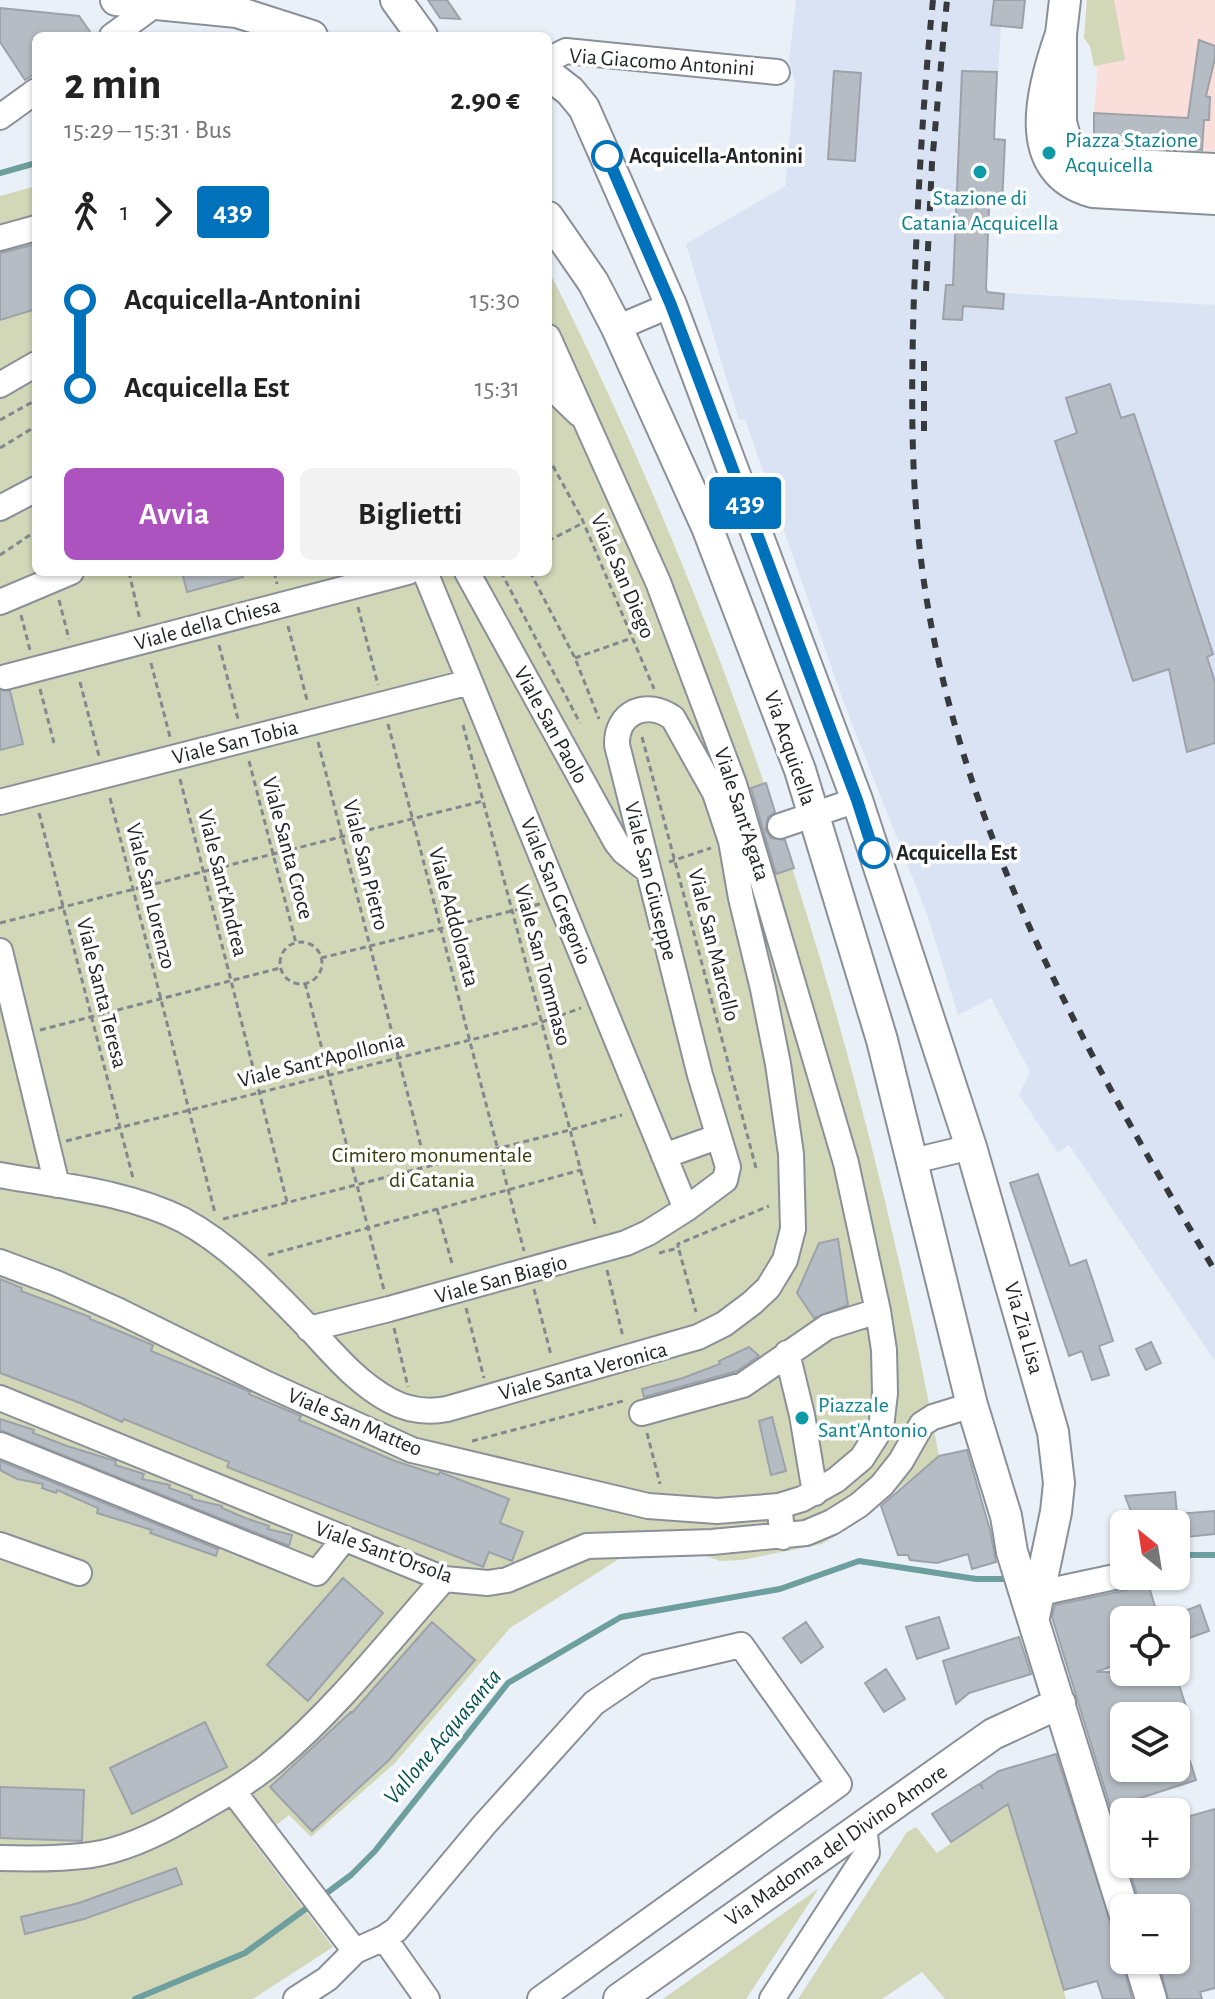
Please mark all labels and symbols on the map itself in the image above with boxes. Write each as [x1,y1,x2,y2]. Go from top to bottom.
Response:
street label: Via Giacomo Antonini [569,45,755,79]
place label: Piazza Stazione Acquicella [1065,129,1198,176]
marker: Acquicella-Antonini [592,141,622,171]
marker: Piazza Stazione Acquicella [1040,144,1058,162]
place label: Acquicella-Antonini [629,145,803,167]
marker: Stazione di Catania Acquicella [971,163,989,181]
place label: Stazione di Catania Acquicella [901,187,1059,234]
line badge: 439 [699,477,791,529]
street label: Viale San Diego [587,511,659,641]
street label: Viale della Chiesa [132,594,282,654]
street label: Viale San Paolo [510,663,592,787]
street label: Via Acquicella [760,688,820,808]
street label: Viale San Tobia [170,716,300,768]
street label: Viale Sant'Agata [710,745,774,883]
street label: Viale Santa Croce [258,774,318,922]
street label: Viale San Pietro [339,797,393,933]
street label: Viale San Giuseppe [621,799,681,963]
street label: Viale Sant'Andrea [194,807,252,959]
street label: Viale San Gregorio [517,814,595,968]
street label: Viale San Lorenzo [122,821,180,971]
marker: Acquicella Est [859,838,889,868]
place label: Acquicella Est [896,842,1018,864]
street label: Viale Addolorata [425,845,483,989]
street label: Viale San Marcello [684,866,744,1024]
street label: Viale San Tommaso [511,882,575,1048]
street label: Viale Santa Teresa [73,916,131,1070]
street label: Viale Sant'Apollonia [236,1029,406,1091]
park label: Cimitero monumentale di Catania [332,1144,532,1191]
street label: Viale San Biagio [432,1251,570,1307]
street label: Via Zia Lisa [1000,1279,1048,1377]
street label: Viale Santa Veronica [496,1338,670,1404]
street label: Viale San Matteo [284,1384,426,1460]
place label: Piazzale Sant'Antonio [818,1394,928,1441]
marker: Piazzale Sant'Antonio [793,1409,811,1427]
north arrow [1110,1510,1190,1590]
street label: Viale Sant'Orsola [312,1517,456,1587]
water label: Vallone Acquasanta [380,1665,506,1809]
street label: Via Madonna del Divino Amore [721,1760,951,1930]

